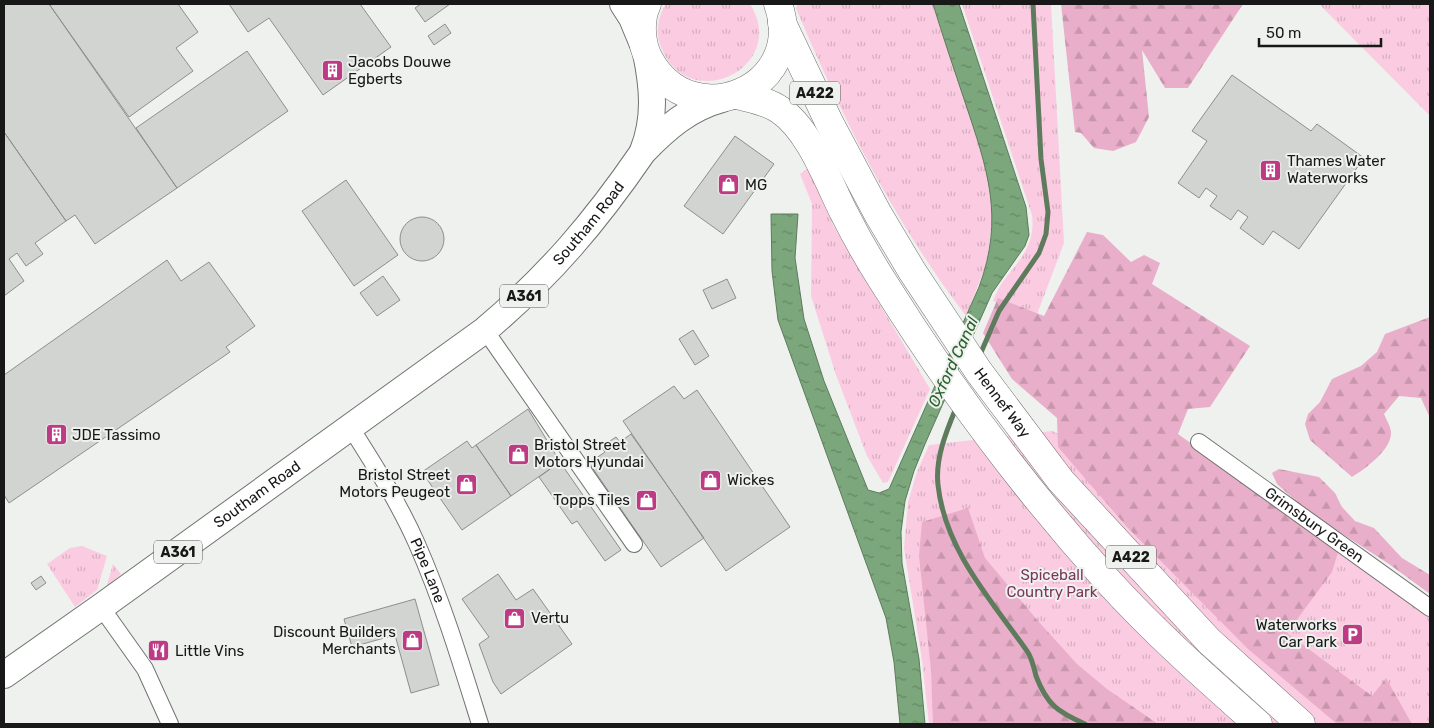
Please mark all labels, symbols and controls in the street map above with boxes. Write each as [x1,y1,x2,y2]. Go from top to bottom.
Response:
scale bar [1259,15,1382,47]
text: 50 m [1266,24,1301,42]
place label: Jacobs Douwe Egberts [348,53,451,88]
building icon: Jacobs Douwe Egberts [320,59,344,83]
road number: A422 [790,82,840,105]
place label: Thames Water Waterworks [1287,152,1386,187]
building icon: Thames Water Waterworks [1259,158,1283,182]
shop icon: MG [717,173,741,197]
place label: MG [745,176,767,194]
street label: Southam Road [549,178,628,269]
road number: A361 [500,284,548,308]
water label: Oxford Canal [924,313,983,410]
street label: Hennef Way [970,364,1034,441]
building icon: JDE Tassimo [44,423,68,447]
place label: JDE Tassimo [72,426,161,444]
place label: Bristol Street Motors Hyundai [534,436,644,471]
shop icon: Bristol Street Motors Hyundai [506,442,530,466]
street label: Southam Road [210,457,304,532]
place label: Bristol Street Motors Peugeot [339,466,450,501]
shop icon: Wickes [699,468,723,492]
place label: Wickes [727,471,775,489]
shop icon: Bristol Street Motors Peugeot [454,472,478,496]
street label: Grimsbury Green [1261,483,1367,566]
shop icon: Topps Tiles [634,488,658,512]
place label: Topps Tiles [553,491,630,509]
street label: Pipe Lane [406,535,449,605]
road number: A361 [154,540,202,564]
road number: A422 [1106,546,1156,568]
park label: Spiceball Country Park [1007,566,1098,601]
shop icon: Vertu [503,606,527,630]
place label: Vertu [531,609,569,627]
place label: Waterworks Car Park [1256,616,1337,651]
parking icon: Waterworks Car Park [1341,622,1365,646]
place label: Discount Builders Merchants [273,623,396,658]
shop icon: Discount Builders Merchants [400,629,424,653]
restaurant icon: Little Vins [147,639,171,663]
place label: Little Vins [175,642,245,660]

